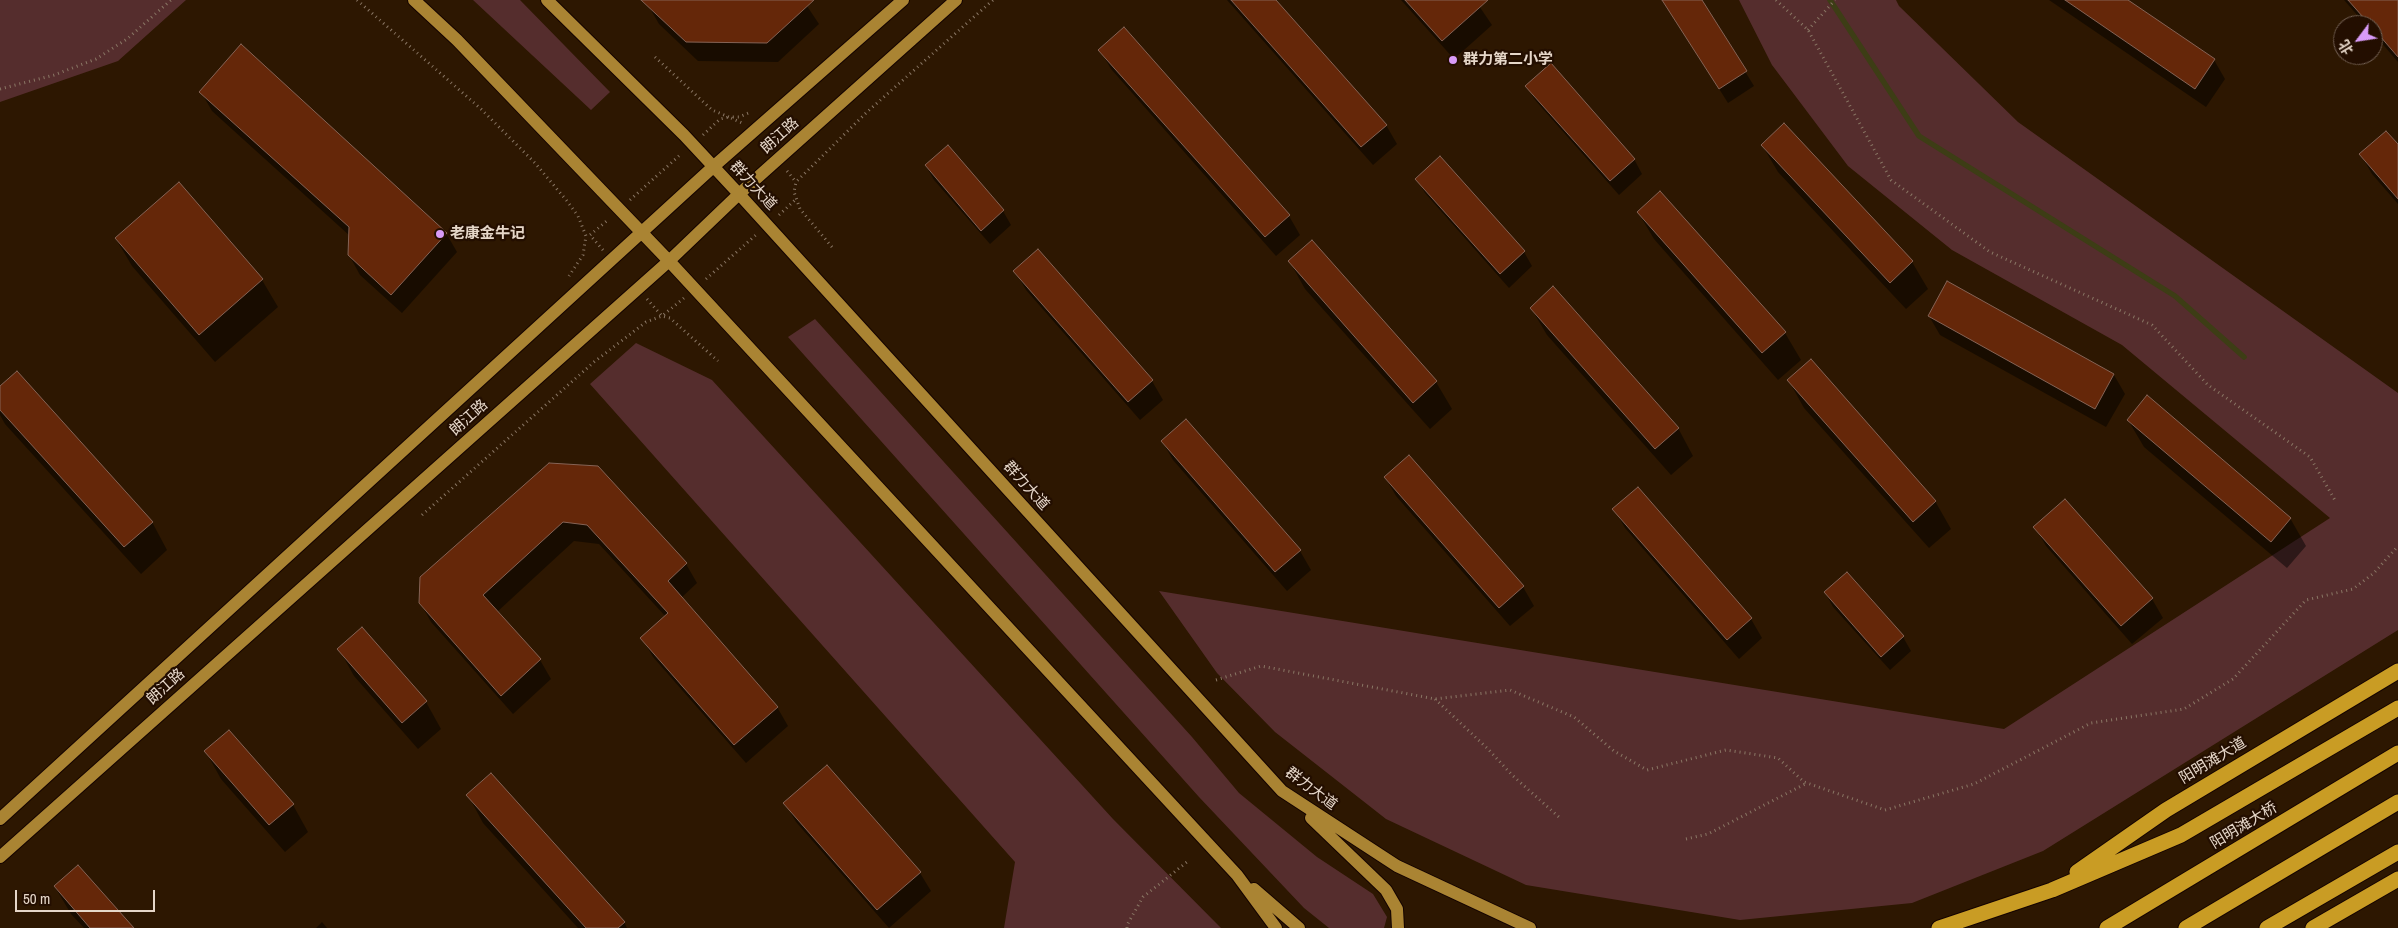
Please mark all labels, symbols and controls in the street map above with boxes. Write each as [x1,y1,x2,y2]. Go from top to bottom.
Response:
north arrow [2333,15,2383,65]
text: 北 [2335,37,2357,58]
place label: 群力第二小学 [1463,51,1553,69]
marker: 群力第二小学 [1447,54,1459,66]
street label: 朗江路 [757,114,803,158]
street label: 群力大道 [726,158,780,214]
place label: 老康金牛记 [450,225,525,243]
marker: 老康金牛记 [434,228,446,240]
street label: 朗江路 [446,396,492,440]
street label: 群力大道 [999,458,1053,514]
street label: 朗江路 [143,665,189,709]
street label: 阳明滩大道 [2176,734,2250,788]
street label: 群力大道 [1282,764,1340,814]
street label: 阳明滩大桥 [2207,799,2281,853]
scale bar [18,880,158,912]
text: 50 m [23,888,50,909]

